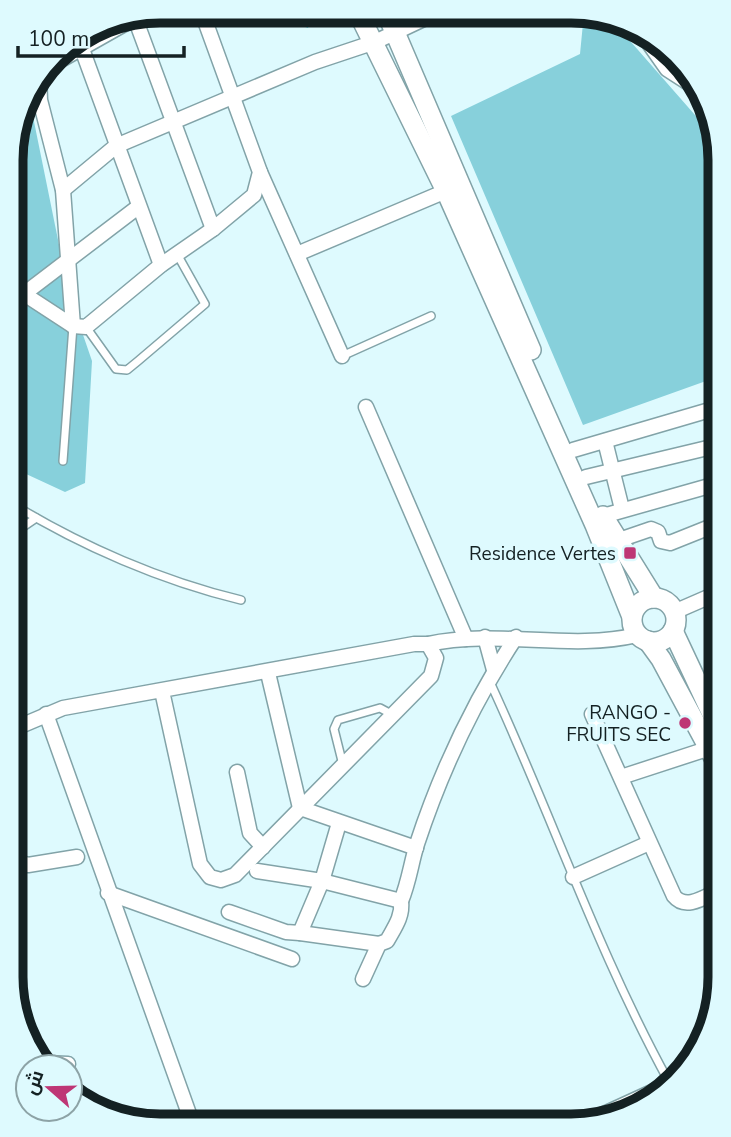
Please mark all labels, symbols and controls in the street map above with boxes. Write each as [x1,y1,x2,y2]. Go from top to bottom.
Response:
scale bar [18,14,184,58]
text: 100 m [28,25,89,53]
place label: Residence Vertes [469,541,616,567]
marker: Residence Vertes [622,545,638,561]
place label: RANGO - FRUITS SEC [566,700,671,748]
marker: RANGO - FRUITS SEC [677,715,693,731]
north arrow [14,1053,84,1123]
text: ش [18,1067,50,1098]

